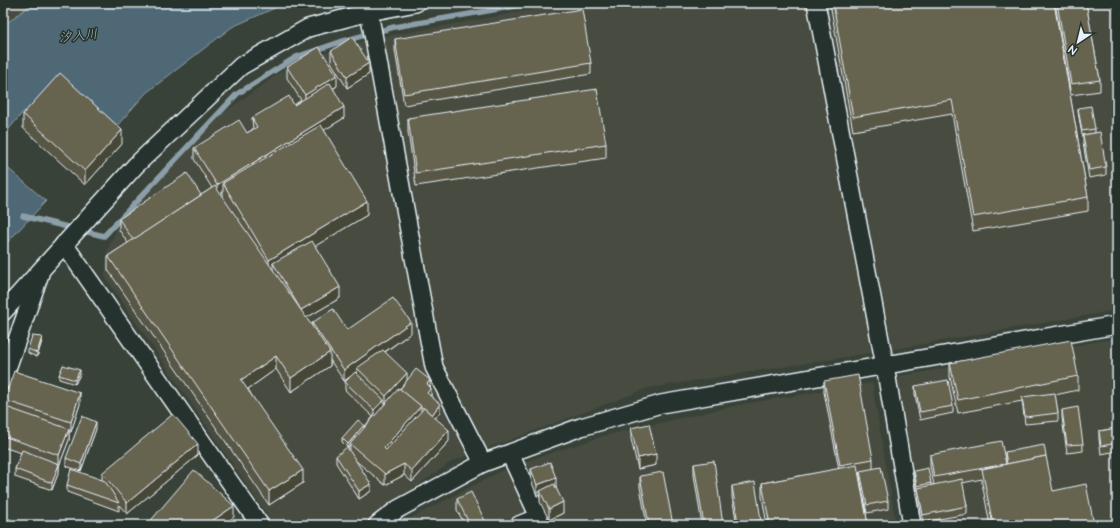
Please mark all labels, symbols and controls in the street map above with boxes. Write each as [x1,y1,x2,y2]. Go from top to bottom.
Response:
north arrow [1058,22,1098,62]
water label: 汐入川 [58,25,98,47]
text: N [1065,42,1080,58]

